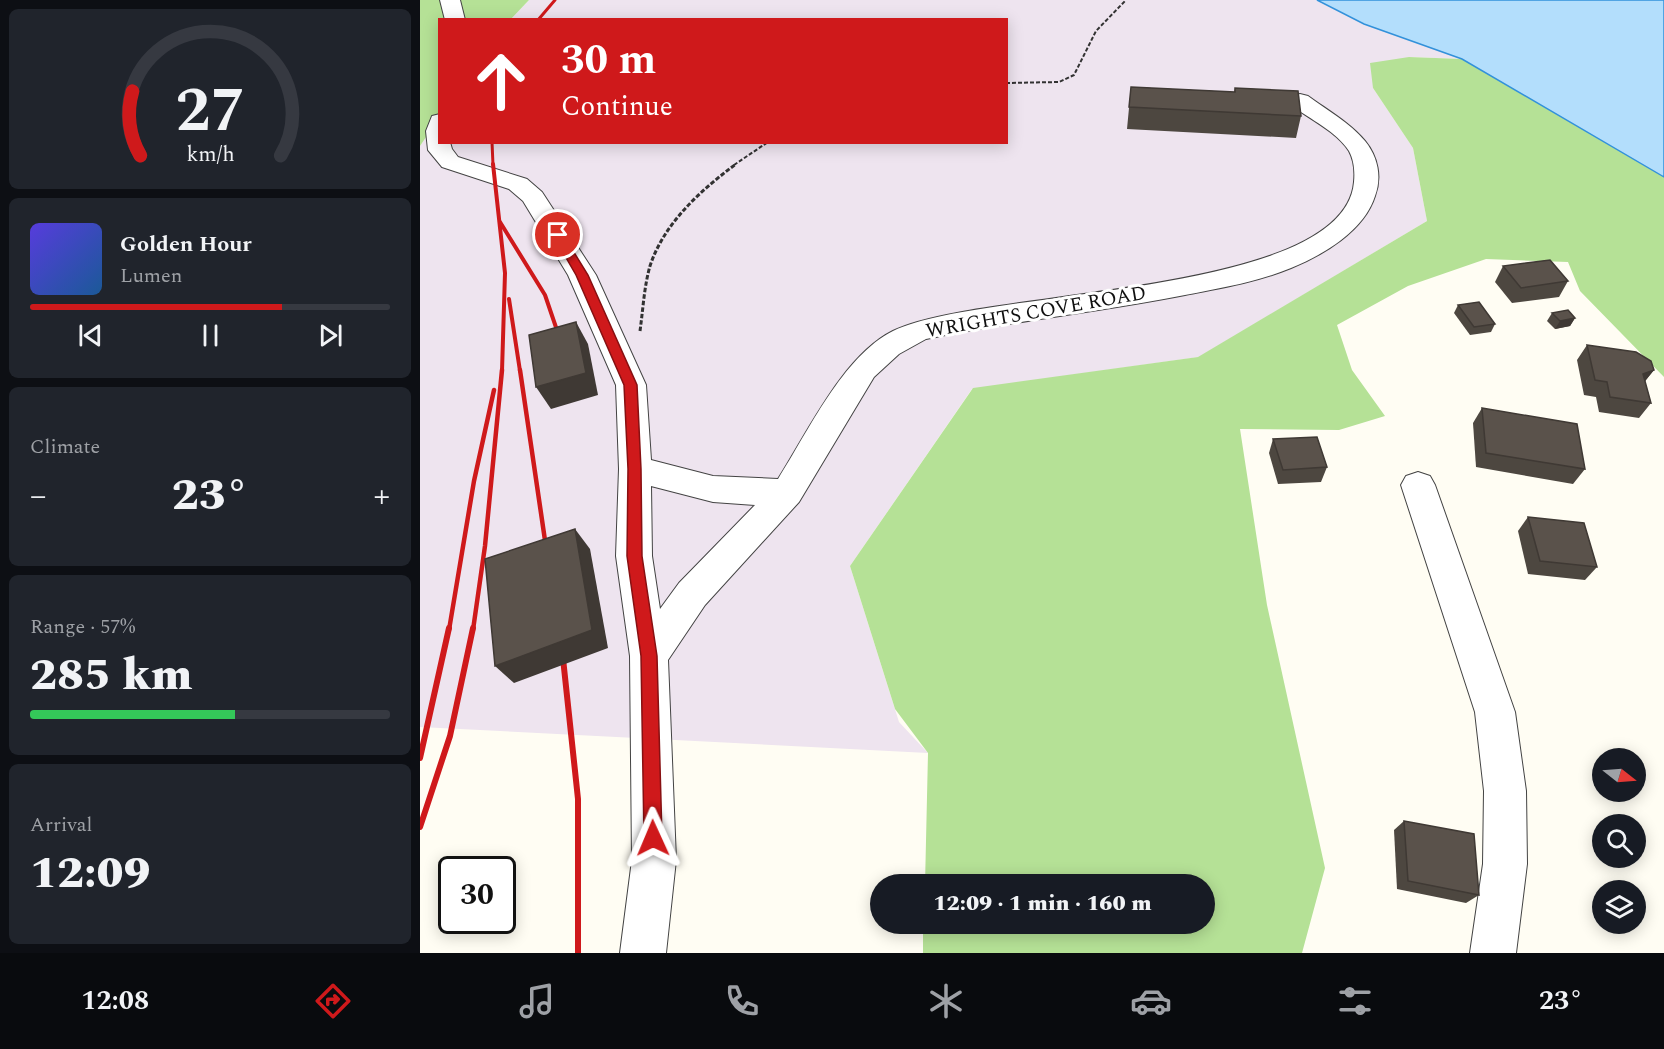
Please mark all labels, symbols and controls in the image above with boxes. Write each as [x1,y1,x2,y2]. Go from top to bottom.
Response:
text: 30 m [561,29,656,92]
icon: ahead [462,42,540,120]
text: 27 [175,64,245,159]
text: Continue [561,86,673,128]
text: km/h [186,138,234,171]
pin [532,209,583,260]
icon: arrive [541,218,574,251]
text: Golden Hour [120,228,252,261]
text: Lumen [120,261,182,291]
street label: WRIGHTS COVE ROAD [923,278,1149,346]
icon: previous [74,319,107,352]
icon: pause [194,319,227,352]
icon: next [314,319,347,352]
text: Climate [30,432,100,462]
text: 23° [172,461,248,530]
text: − [30,471,47,521]
text: + [373,471,390,521]
text: Range · 57% [30,612,135,642]
text: 285 km [30,641,192,710]
north arrow [1592,748,1646,802]
map controls [1592,748,1646,934]
position arrow [621,806,685,870]
text: Arrival [30,810,92,840]
button: search [1592,814,1646,868]
text: 12:09 [30,839,151,908]
speed limit sign: 30 [438,856,516,934]
button: layers [1592,880,1646,934]
text: 12:09 · 1 min · 160 m [933,887,1152,920]
text: 12:08 [81,980,149,1022]
icon: directions [312,980,354,1022]
icon: music [516,980,558,1022]
icon: phone [721,980,763,1022]
icon: climate [925,980,967,1022]
icon: car [1130,980,1172,1022]
icon: filters [1334,980,1376,1022]
text: 23° [1539,980,1583,1022]

